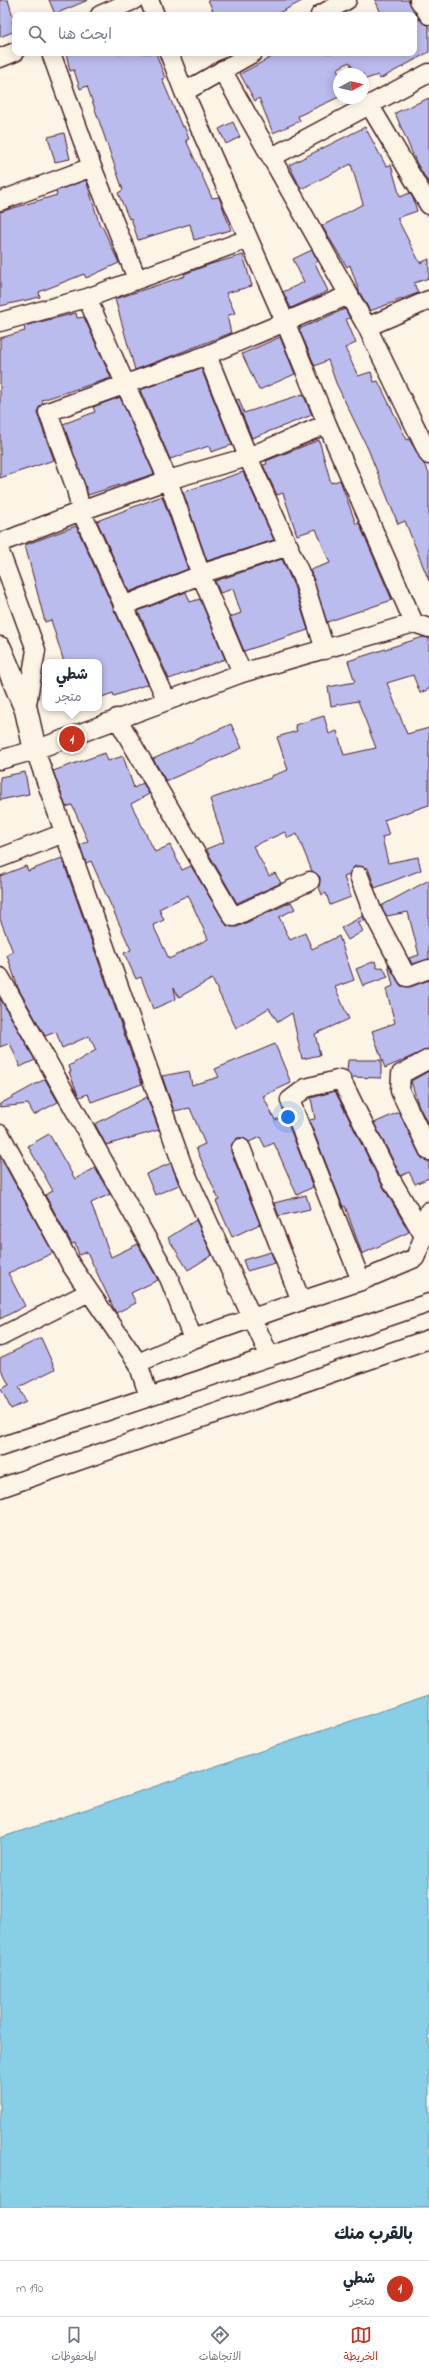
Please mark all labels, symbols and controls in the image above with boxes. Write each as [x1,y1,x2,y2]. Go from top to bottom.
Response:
search box [12,12,417,56]
icon: search [26,23,48,45]
text: ابحث هنا [58,24,112,46]
north arrow [333,68,369,104]
popup [42,659,102,711]
text: شطي [56,664,88,686]
text: متجر [56,688,81,707]
pin: 1 [59,724,85,754]
your location [278,1107,298,1127]
text: بالقرب منك [334,2222,413,2247]
text: شطي [343,2268,375,2290]
text: 190 m [16,2279,43,2298]
text: 1 [398,2279,402,2298]
text: متجر [350,2292,375,2311]
tab: المحفوظات [51,2324,96,2366]
tab: الاتجاهات [199,2324,241,2366]
tab: الخريطة [344,2324,378,2366]

